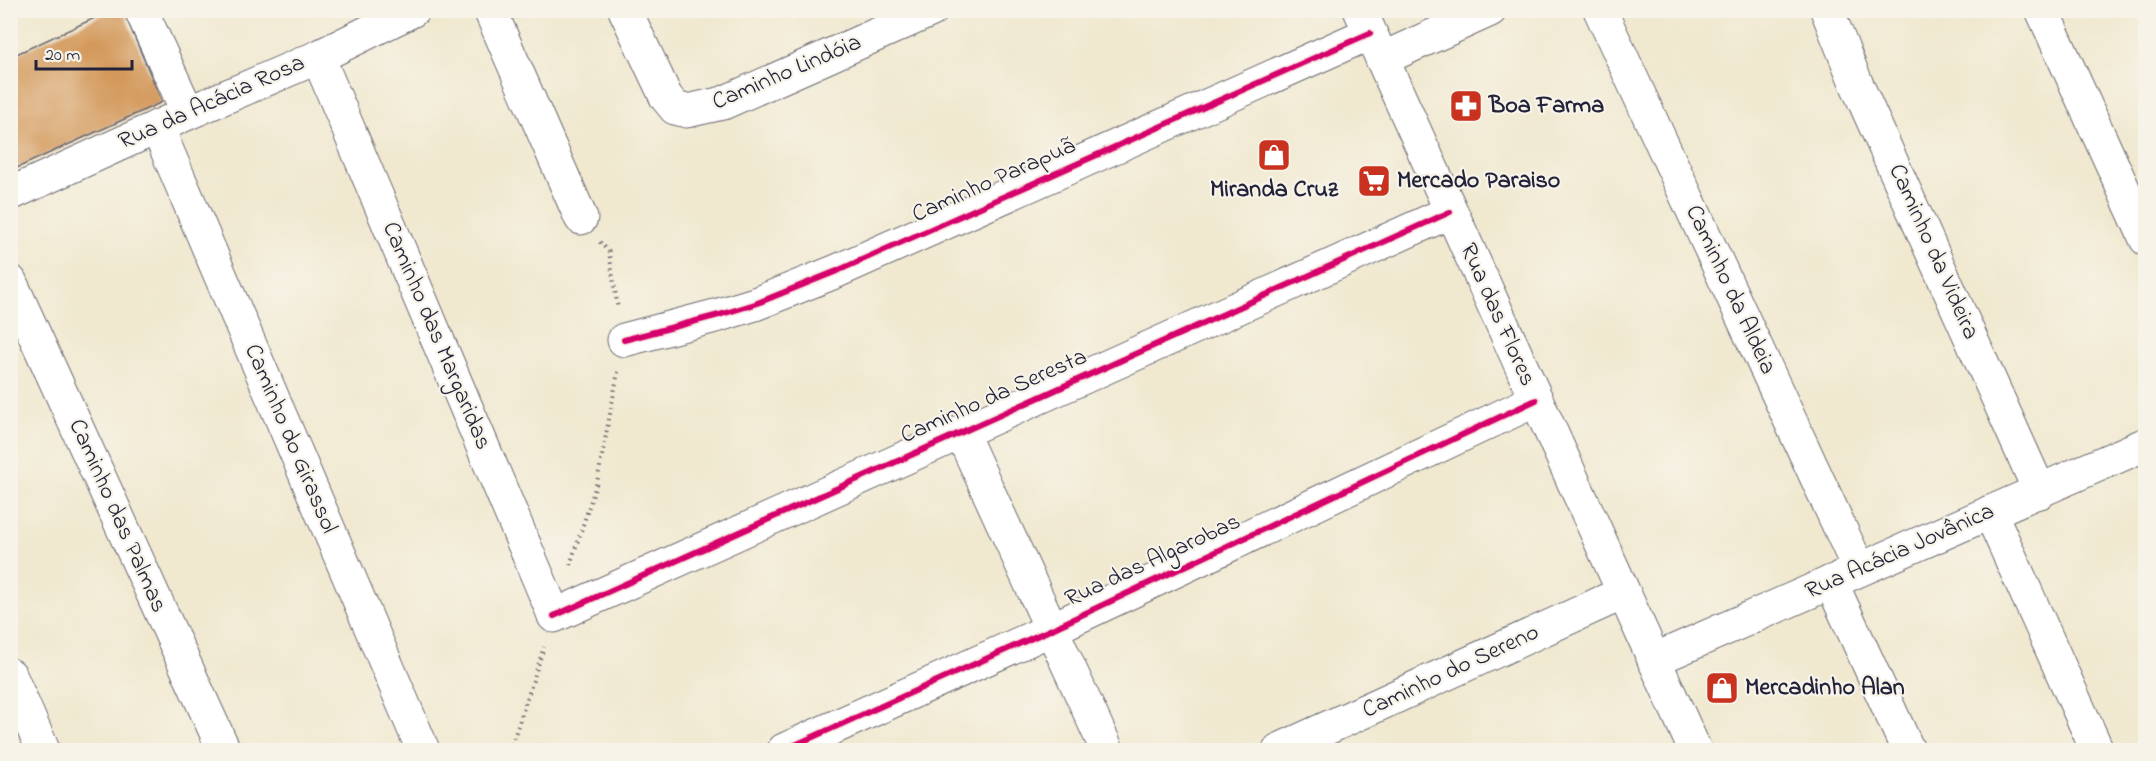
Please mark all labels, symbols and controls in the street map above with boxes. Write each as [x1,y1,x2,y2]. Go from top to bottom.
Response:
street label: Caminho Lindóia [707,26,867,120]
scale bar [36,33,132,71]
text: 20 m [45,43,80,69]
street label: Rua da Acácia Rosa [113,46,311,160]
pharmacy icon: Boa Farma [1448,88,1484,124]
place label: Boa Farma [1488,89,1604,124]
street label: Caminho Parapuã [907,129,1081,233]
shop icon: Miranda Cruz [1256,137,1292,173]
street label: Caminho da Videira [1879,159,1987,345]
supermarket icon: Mercado Paraiso [1356,163,1392,199]
place label: Mercado Paraiso [1397,164,1560,199]
place label: Miranda Cruz [1210,173,1339,208]
street label: Caminho da Aldeia [1675,199,1785,381]
street label: Caminho das Margaridas [372,217,500,455]
street label: Rua das Flores [1450,238,1544,392]
street label: Caminho do Girassol [234,339,346,539]
street label: Caminho da Seresta [895,340,1093,454]
street label: Caminho das Palmas [59,414,175,618]
street label: Rua Acácia Jovânica [1800,495,2000,609]
street label: Rua das Algarobas [1059,505,1247,617]
street label: Caminho do Sereno [1357,616,1545,728]
shop icon: Mercadinho Alan [1704,670,1740,706]
place label: Mercadinho Alan [1745,671,1905,706]

